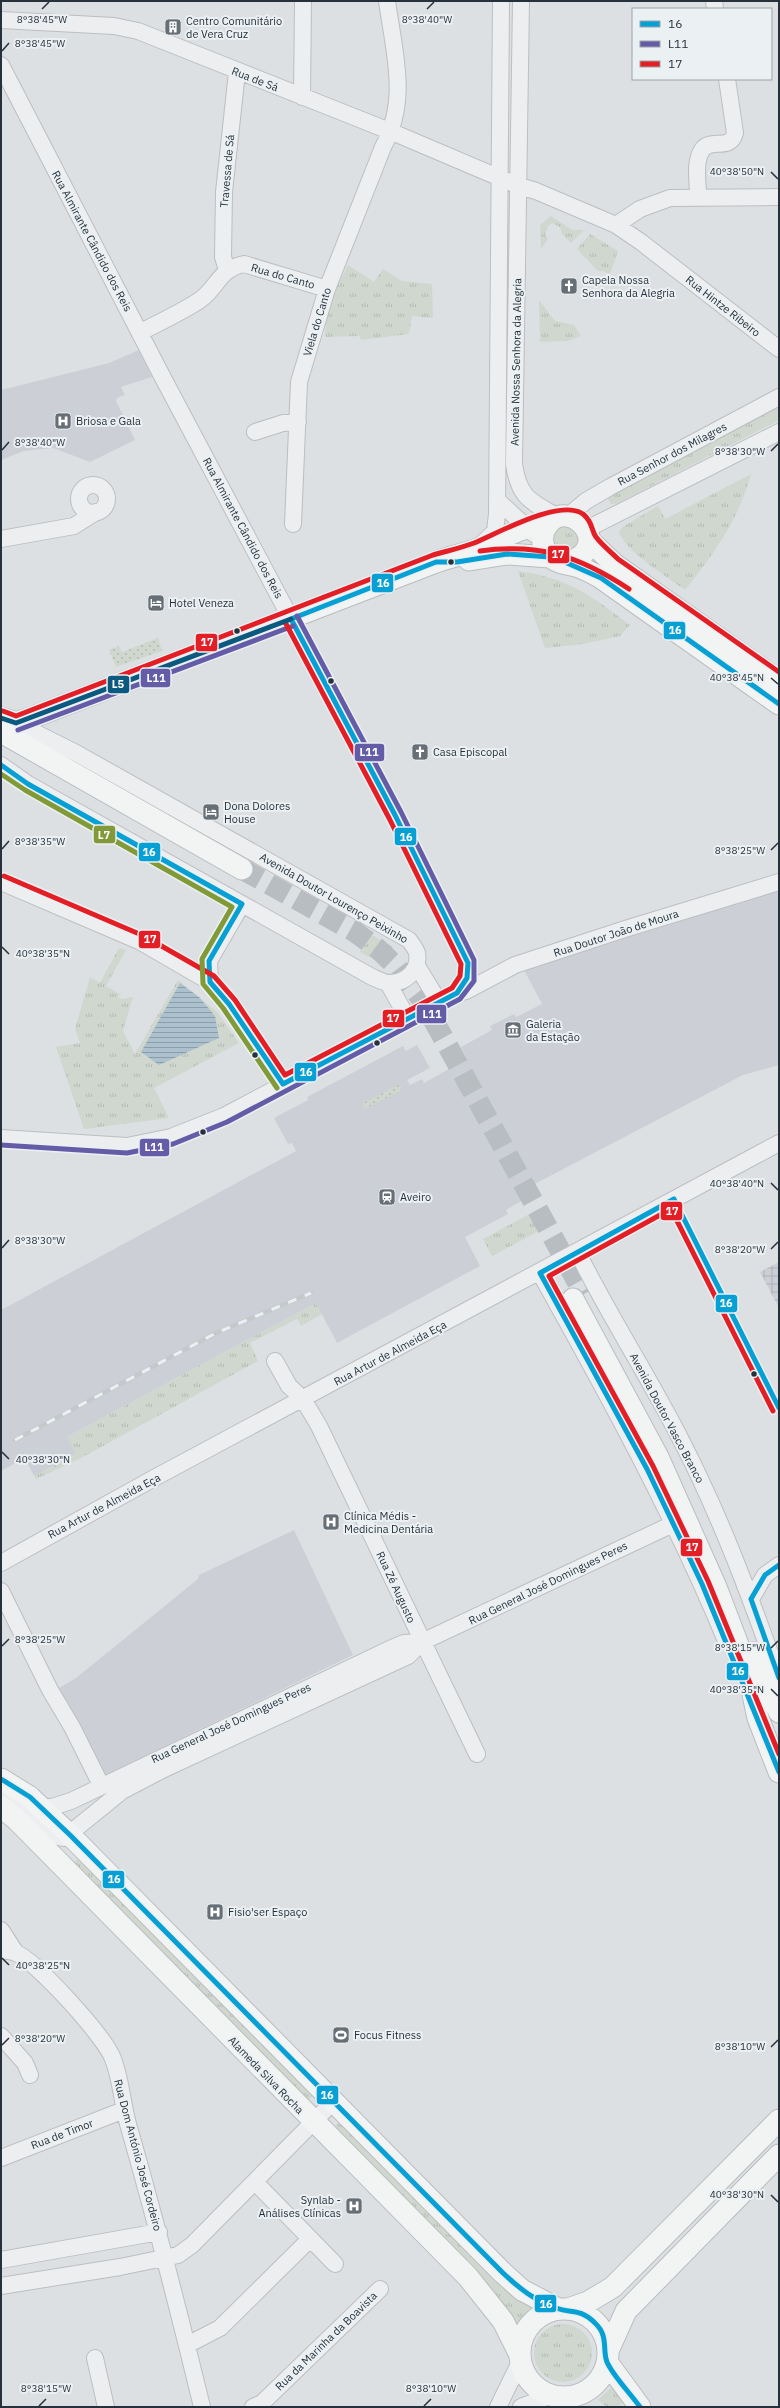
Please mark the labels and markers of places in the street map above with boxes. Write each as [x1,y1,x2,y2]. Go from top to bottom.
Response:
place label: Centro Comunitário de Vera Cruz [186,14,282,41]
building icon: Centro Comunitário de Vera Cruz [163,17,183,37]
place label: Capela Nossa Senhora da Alegria [582,273,675,300]
church icon: Capela Nossa Senhora da Alegria [559,276,579,296]
hospital icon: Briosa e Gala [53,411,73,431]
place label: Briosa e Gala [76,414,141,428]
unlabelled marker [446,557,456,567]
hotel icon: Hotel Veneza [146,593,166,613]
place label: Hotel Veneza [169,596,234,610]
unlabelled marker [232,626,242,636]
unlabelled marker [326,676,336,686]
church icon: Casa Episcopal [410,742,430,762]
place label: Casa Episcopal [433,745,507,759]
place label: Dona Dolores House [224,799,290,826]
hotel icon: Dona Dolores House [201,802,221,822]
place label: Galeria da Estação [526,1017,580,1044]
museum icon: Galeria da Estação [503,1020,523,1040]
unlabelled marker [372,1038,382,1048]
unlabelled marker [250,1050,260,1060]
unlabelled marker [198,1127,208,1137]
station icon: Aveiro [377,1187,397,1207]
place label: Aveiro [400,1190,431,1204]
unlabelled marker [749,1369,759,1379]
place label: Clínica Médis - Medicina Dentária [344,1509,433,1536]
hospital icon: Clínica Médis - Medicina Dentária [321,1512,341,1532]
hospital icon: Fisio'ser Espaço [205,1902,225,1922]
place label: Fisio'ser Espaço [228,1905,307,1919]
sports icon: Focus Fitness [331,2025,351,2045]
place label: Focus Fitness [354,2028,421,2042]
place label: Synlab - Análises Clínicas [258,2193,341,2220]
hospital icon: Synlab - Análises Clínicas [344,2196,364,2216]

